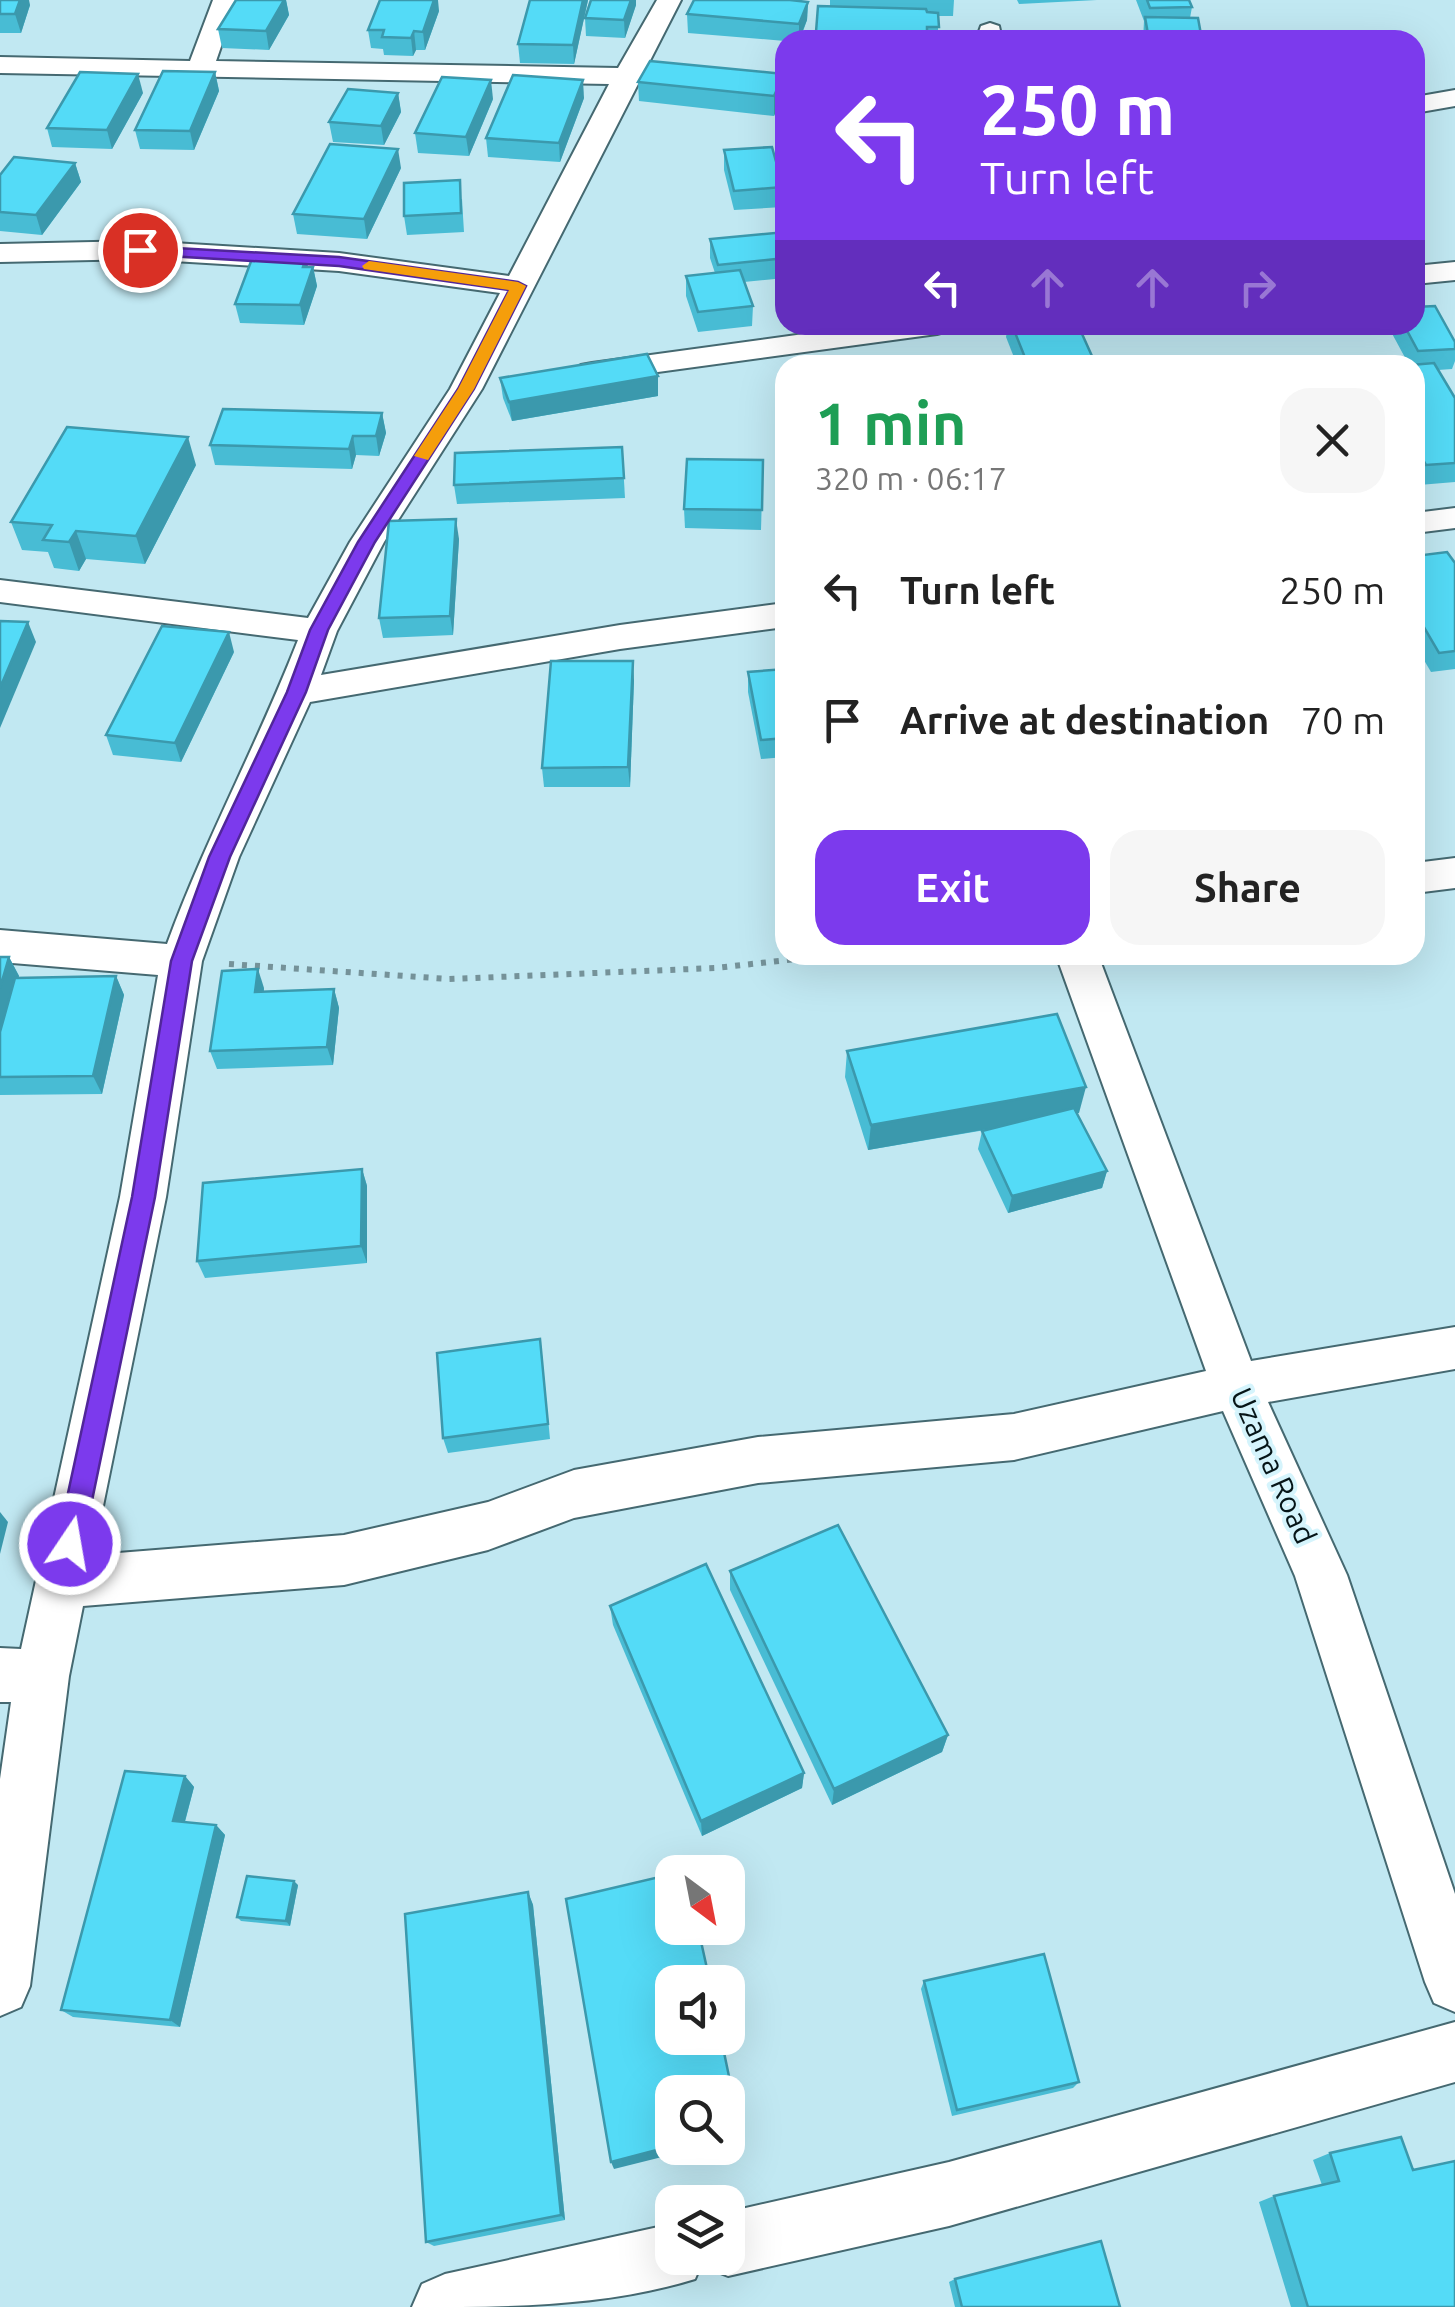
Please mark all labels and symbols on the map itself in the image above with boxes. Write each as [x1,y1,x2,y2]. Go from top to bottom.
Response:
pin [98,208,183,293]
street label: Uzama Road [1224,1382,1323,1549]
position arrow [18,1492,122,1596]
north arrow [655,1855,745,1945]

